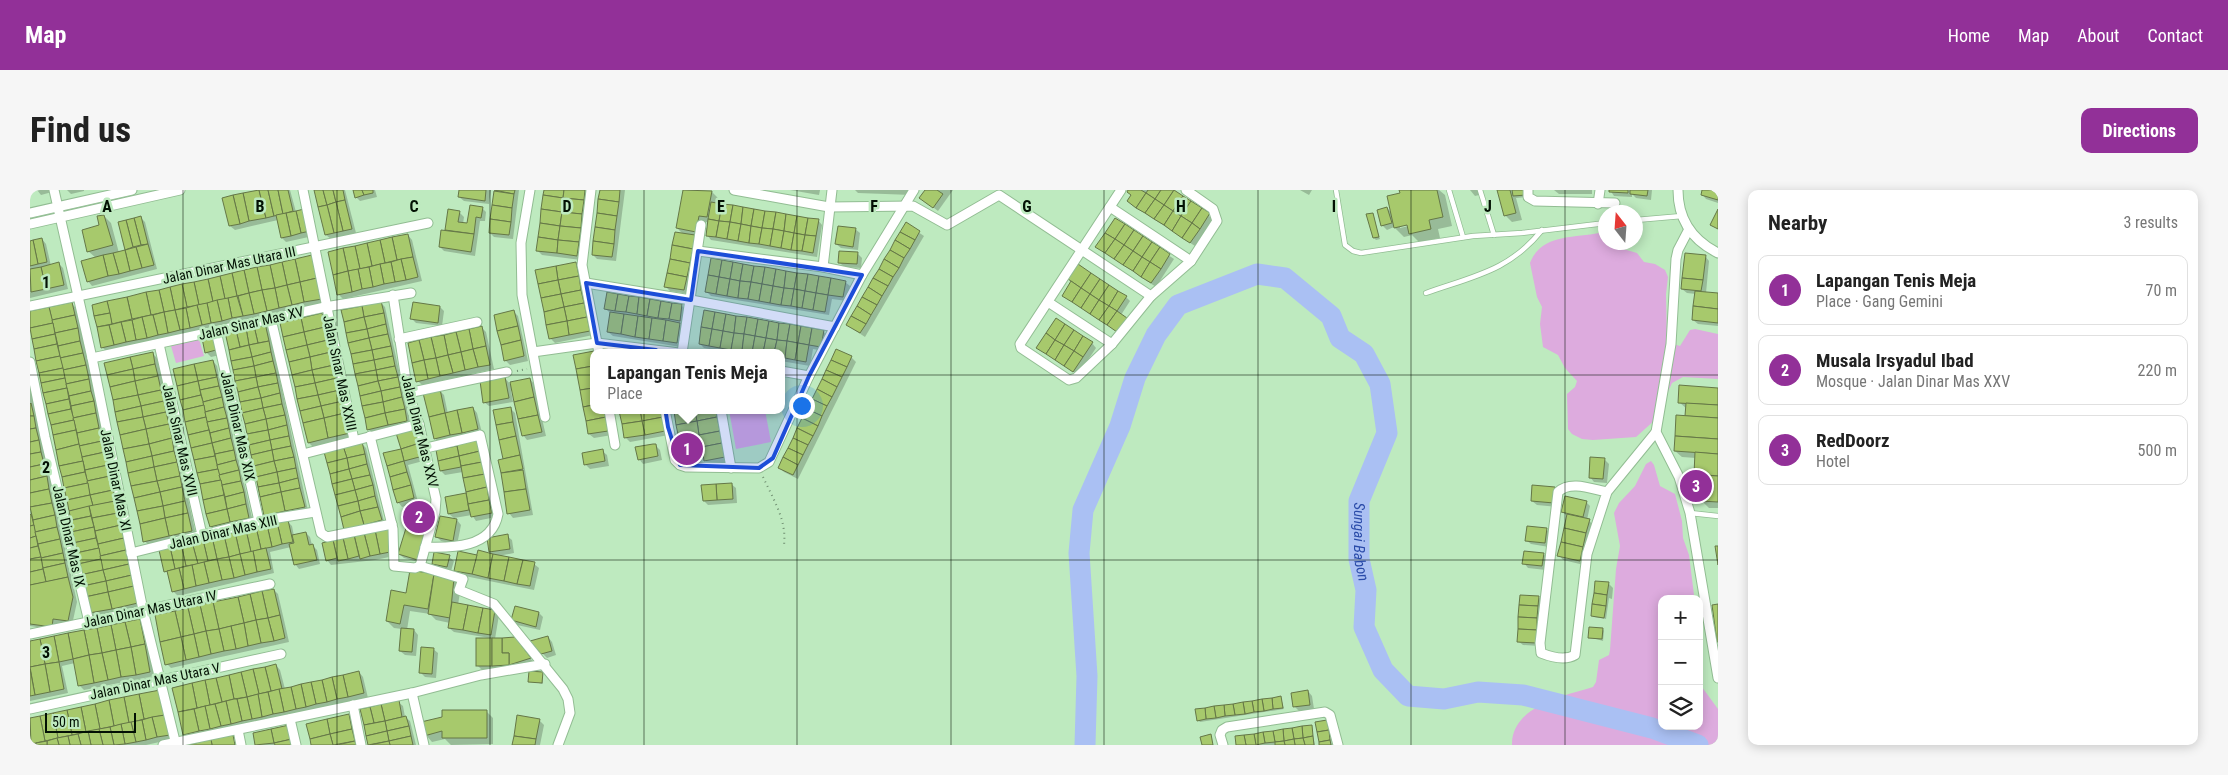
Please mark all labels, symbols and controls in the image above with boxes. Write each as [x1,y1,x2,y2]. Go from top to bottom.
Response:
text: Map [25,21,66,49]
text: Home [1948,25,1990,46]
text: Map [2018,25,2049,46]
text: About [2077,25,2119,46]
text: Contact [2147,25,2203,46]
button: Directions [2081,108,2198,153]
text: Find us [30,110,131,151]
text: A [102,197,112,216]
text: B [256,197,265,216]
text: C [409,197,419,216]
text: D [562,197,572,216]
text: E [717,197,725,216]
text: F [870,197,878,216]
text: G [1022,197,1032,216]
text: H [1176,197,1186,216]
text: I [1332,197,1336,216]
text: J [1484,197,1492,216]
north arrow [1598,205,1643,250]
text: Nearby [1768,211,1827,235]
text: 3 results [2123,213,2178,232]
street label: Jalan Dinar Mas Utara III [161,243,297,287]
text: Lapangan Tenis Meja [1816,269,1976,292]
text: 1 [42,273,50,292]
text: 1 [1781,281,1789,300]
text: 70 m [2145,281,2177,300]
text: Place · Gang Gemini [1816,292,1943,311]
street label: Jalan Sinar Mas XV [197,303,305,343]
street label: Jalan Sinar Mas XXIII [320,314,360,432]
popup [590,349,785,414]
text: Musala Irsyadul Ibad [1816,349,1974,372]
text: Lapangan Tenis Meja [607,361,768,384]
text: 2 [1781,361,1789,380]
text: 220 m [2138,361,2177,380]
street label: Jalan Dinar Mas XIX [218,370,258,482]
text: Mosque · Jalan Dinar Mas XXV [1816,372,2010,391]
street label: Jalan Dinar Mas XXV [398,373,442,489]
street label: Jalan Sinar Mas XVII [159,382,201,498]
text: Place [607,384,642,403]
your location [789,393,815,419]
street label: Jalan Dinar Mas XI [97,428,135,532]
text: RedDoorz [1816,429,1890,452]
pin: 1 [671,430,703,468]
text: 3 [1781,441,1789,460]
text: 500 m [2138,441,2177,460]
text: Hotel [1816,452,1850,471]
text: 2 [42,458,50,477]
pin: 3 [1680,467,1712,505]
street label: Jalan Dinar Mas IX [50,484,89,589]
pin: 2 [403,498,435,536]
water label: Sungai Babon [1350,502,1373,583]
street label: Jalan Dinar Mas XIII [167,512,279,552]
street label: Jalan Dinar Mas Utara IV [82,587,219,631]
map controls [1658,595,1703,730]
button: + [1658,595,1703,640]
button: − [1658,640,1703,685]
text: 3 [42,643,50,662]
street label: Jalan Dinar Mas Utara V [88,659,222,703]
button: layers [1658,685,1703,730]
scale bar [45,710,136,733]
text: 50 m [52,714,80,730]

